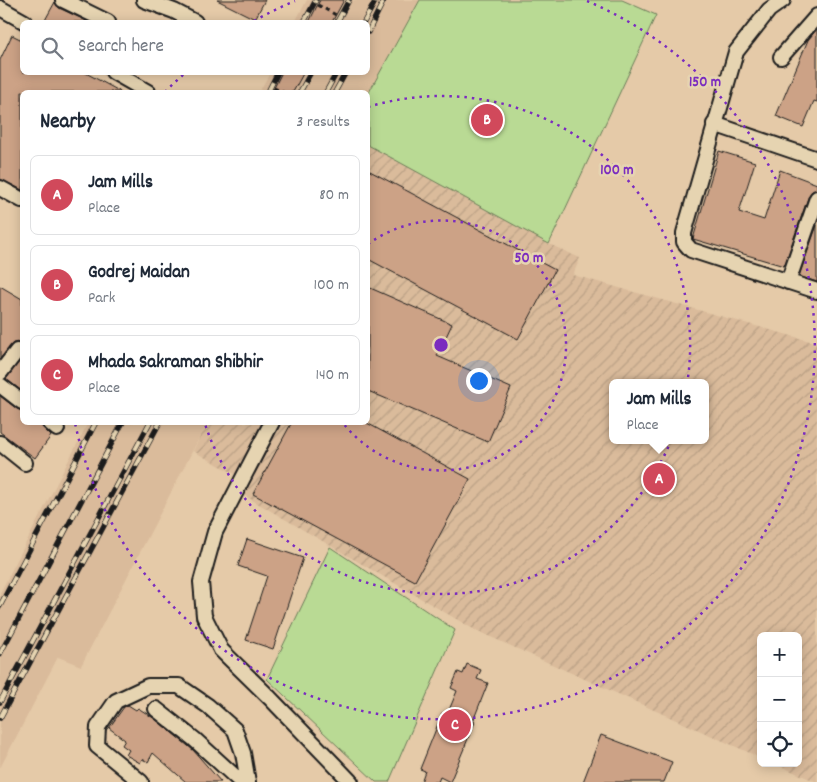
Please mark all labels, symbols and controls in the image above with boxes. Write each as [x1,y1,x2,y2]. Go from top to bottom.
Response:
search box [20,20,370,75]
icon: search [38,34,66,62]
text: Search here [78,34,164,61]
text: 150 m [689,72,721,94]
pin: B [471,101,503,139]
text: Nearby [40,108,95,138]
text: 3 results [296,111,350,134]
text: 100 m [600,160,634,182]
text: Jam Mills [88,170,153,197]
text: A [53,184,61,207]
text: 80 m [319,184,349,207]
text: Place [88,197,120,220]
text: 50 m [515,248,543,270]
text: Godrej Maidan [88,260,190,287]
text: B [53,274,61,297]
text: 100 m [313,274,349,297]
text: Park [88,287,115,310]
centre of rings [432,336,450,354]
text: Mhada Sakraman Shibhir [88,350,263,377]
text: C [53,364,61,387]
text: 140 m [315,364,349,387]
your location [466,368,492,394]
text: Place [88,377,120,400]
popup [609,379,709,444]
text: Jam Mills [627,387,691,414]
text: Place [627,414,659,437]
pin: A [643,460,675,498]
map controls [757,632,802,767]
button: + [757,632,802,677]
button: − [757,677,802,722]
pin: C [439,706,471,744]
button: locate [757,722,802,767]

